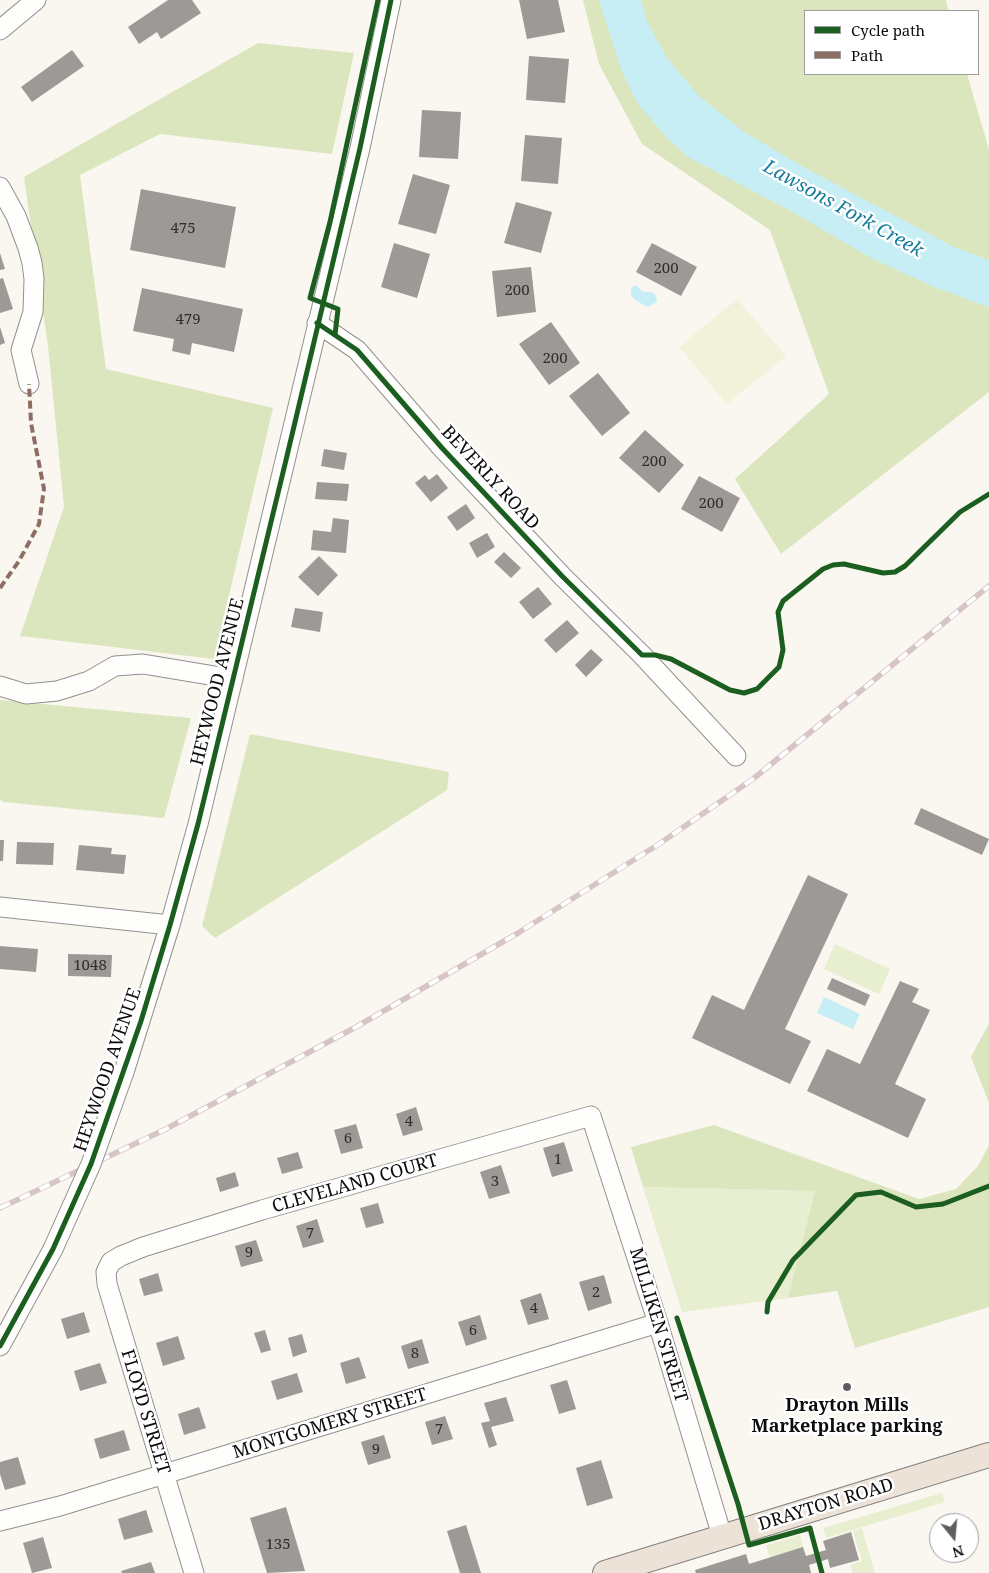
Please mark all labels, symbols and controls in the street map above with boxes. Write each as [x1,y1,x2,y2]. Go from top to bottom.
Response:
legend [804,10,979,75]
text: Cycle path [851,20,925,40]
text: Path [851,45,883,65]
water label: Lawsons Fork Creek [759,156,927,262]
house number: 475 [170,220,196,238]
house number: 200 [653,260,679,278]
house number: 200 [504,282,530,300]
house number: 479 [175,311,201,329]
house number: 200 [542,350,568,368]
street label: BEVERLY ROAD [436,422,544,534]
house number: 200 [641,453,667,471]
house number: 200 [698,495,724,513]
street label: HEYWOOD AVENUE [187,596,249,768]
house number: 1048 [73,957,107,975]
street label: HEYWOOD AVENUE [70,985,146,1155]
house number: 4 [405,1113,413,1131]
house number: 6 [344,1130,352,1148]
street label: CLEVELAND COURT [270,1150,440,1218]
house number: 1 [554,1151,562,1169]
house number: 3 [491,1173,499,1191]
house number: 7 [306,1225,314,1243]
house number: 9 [245,1244,253,1262]
street label: MILLIKEN STREET [624,1245,692,1405]
house number: 2 [592,1284,600,1302]
house number: 4 [530,1300,538,1318]
house number: 6 [469,1322,477,1340]
house number: 8 [411,1345,419,1363]
street label: FLOYD STREET [116,1347,174,1477]
marker: Drayton Mills Marketplace parking [841,1381,853,1393]
street label: MONTGOMERY STREET [230,1384,430,1464]
place label: Drayton Mills Marketplace parking [752,1395,942,1438]
house number: 7 [435,1421,443,1439]
house number: 9 [372,1441,380,1459]
street label: DRAYTON ROAD [756,1474,896,1536]
north arrow [929,1513,979,1563]
house number: 135 [265,1536,291,1554]
text: N [950,1541,966,1563]

